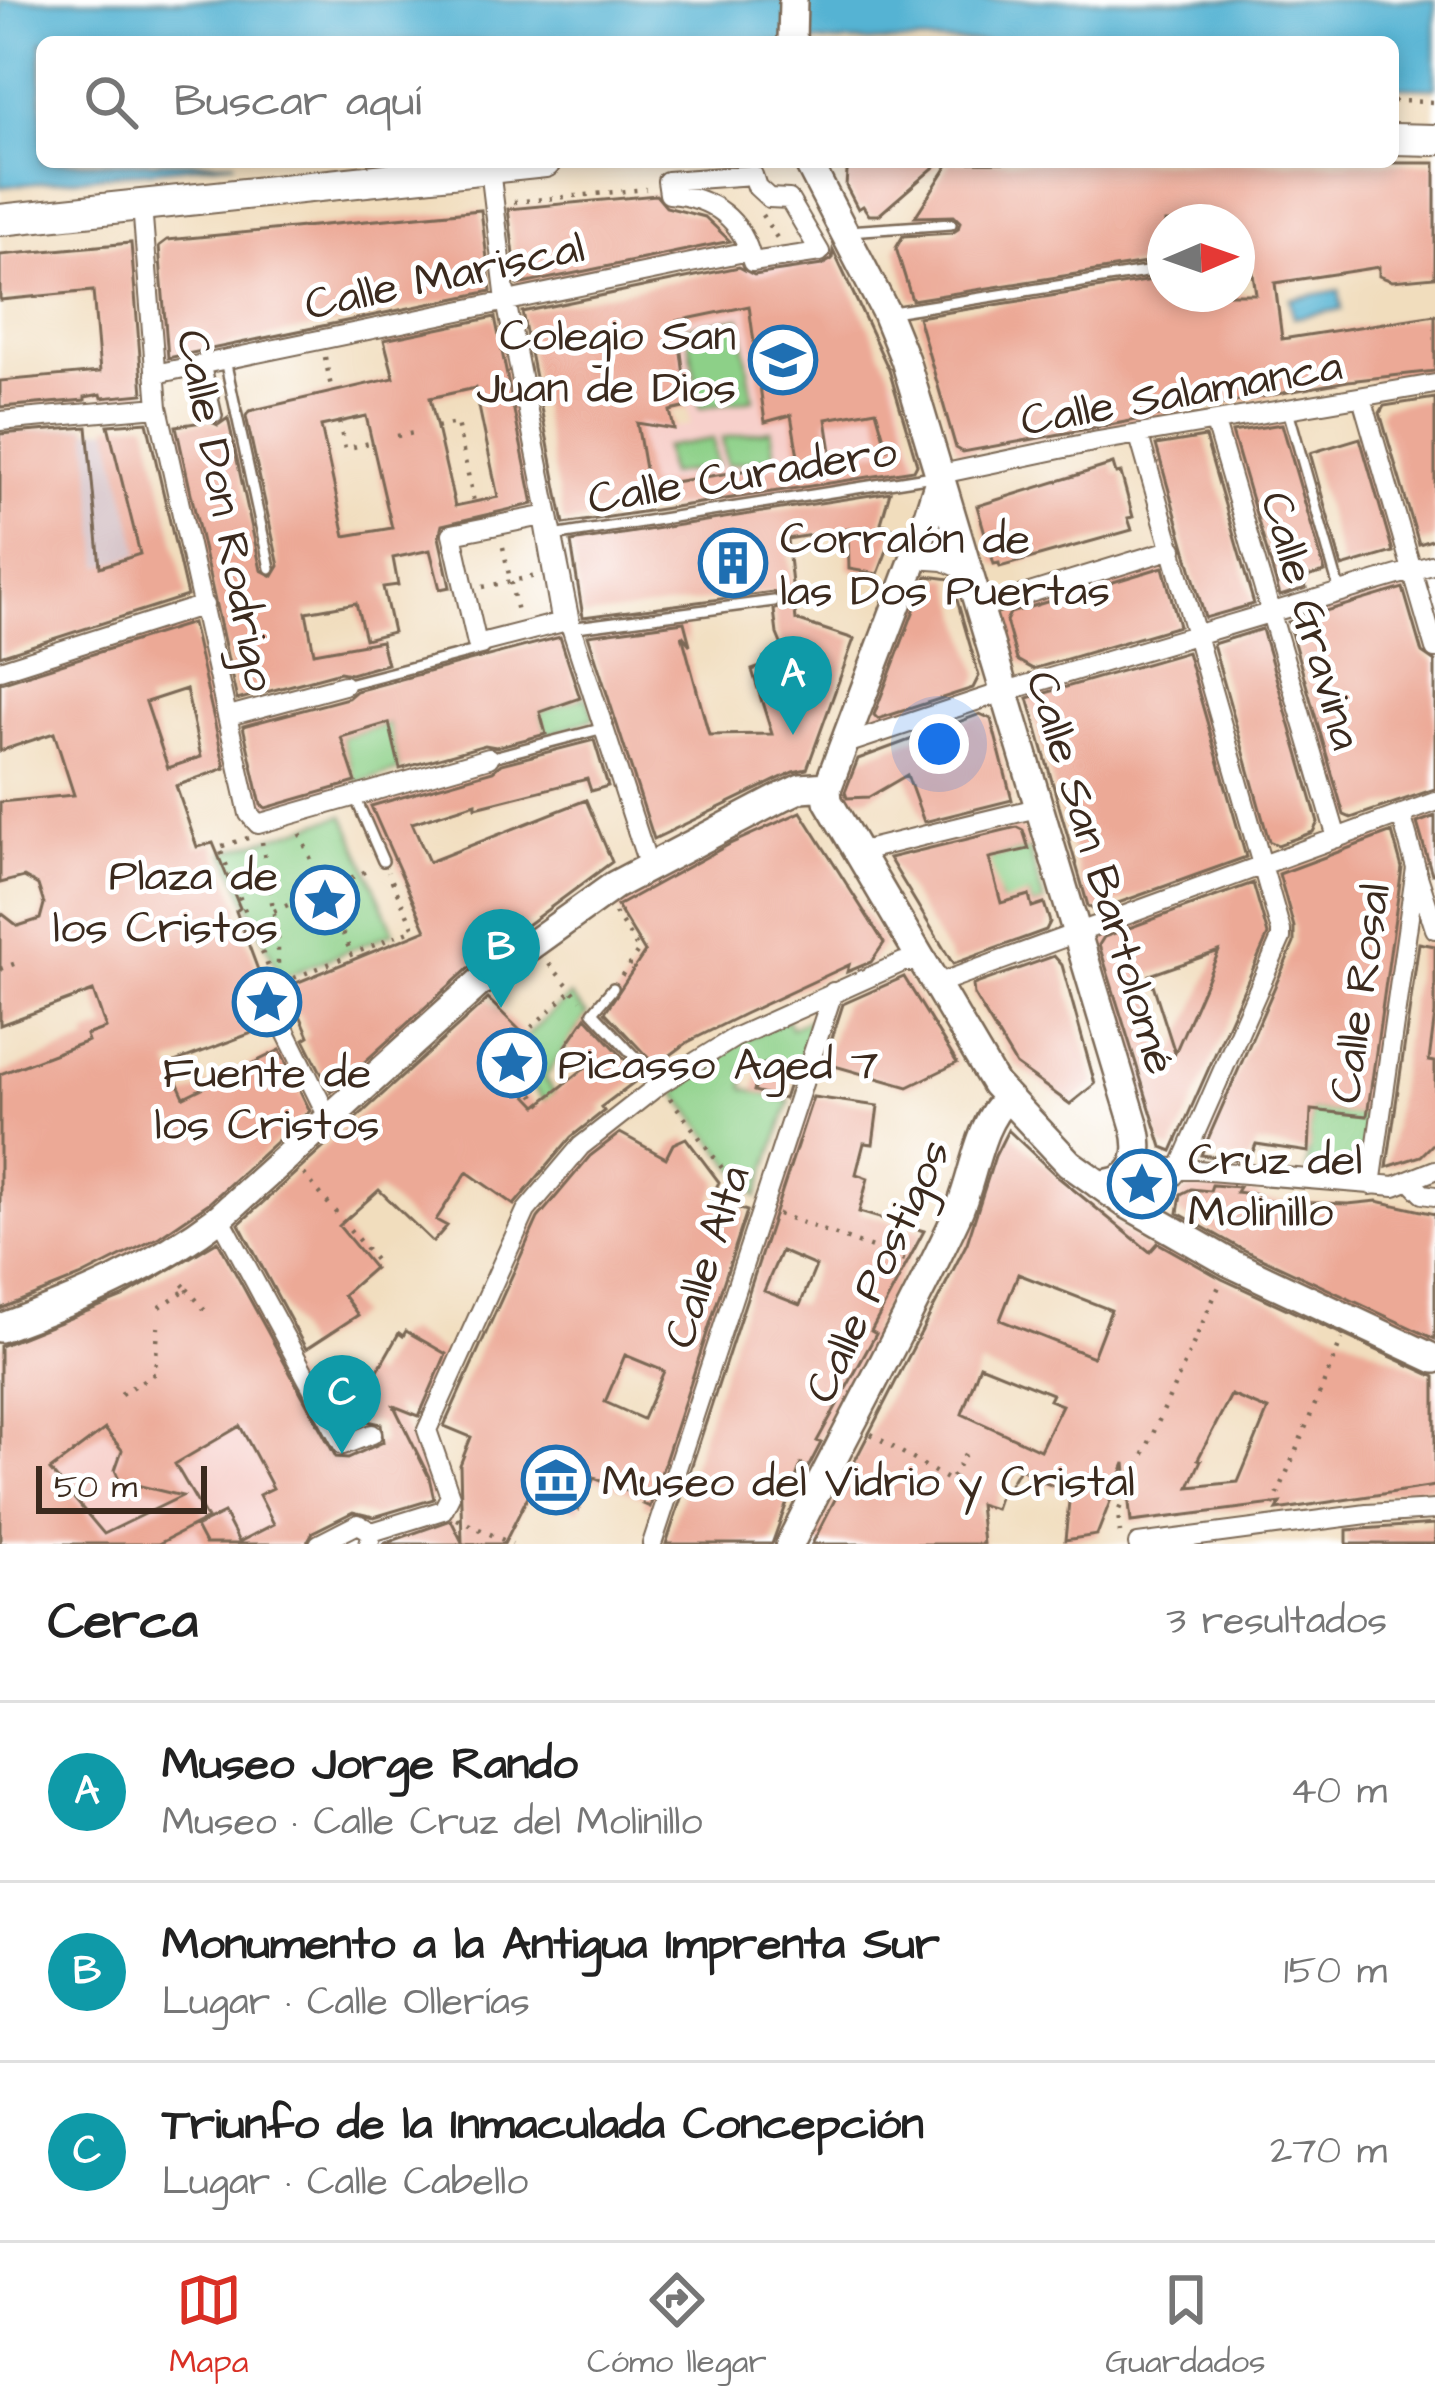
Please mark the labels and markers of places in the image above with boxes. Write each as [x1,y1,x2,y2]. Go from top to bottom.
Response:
place label: Colegio San Juan de Dios [477,306,736,420]
school or university icon: Colegio San Juan de Dios [748,325,818,395]
place label: Corralón de las Dos Puertas [780,509,1110,623]
building icon: Corralón de las Dos Puertas [698,528,768,598]
pin: A [754,636,832,735]
place label: Plaza de los Cristos [53,846,278,960]
place icon: Plaza de los Cristos [290,865,360,935]
pin: B [462,909,540,1008]
place icon: Fuente de los Cristos [232,967,302,1037]
place icon: Picasso Aged 7 [477,1028,547,1098]
place label: Picasso Aged 7 [558,1035,879,1097]
place label: Fuente de los Cristos [154,1043,380,1157]
place label: Cruz del Molinillo [1188,1130,1362,1244]
place icon: Cruz del Molinillo [1107,1149,1177,1219]
pin: C [303,1355,381,1454]
museum icon: Museo del Vidrio y Cristal [521,1445,591,1515]
place label: Museo del Vidrio y Cristal [602,1452,1135,1515]

